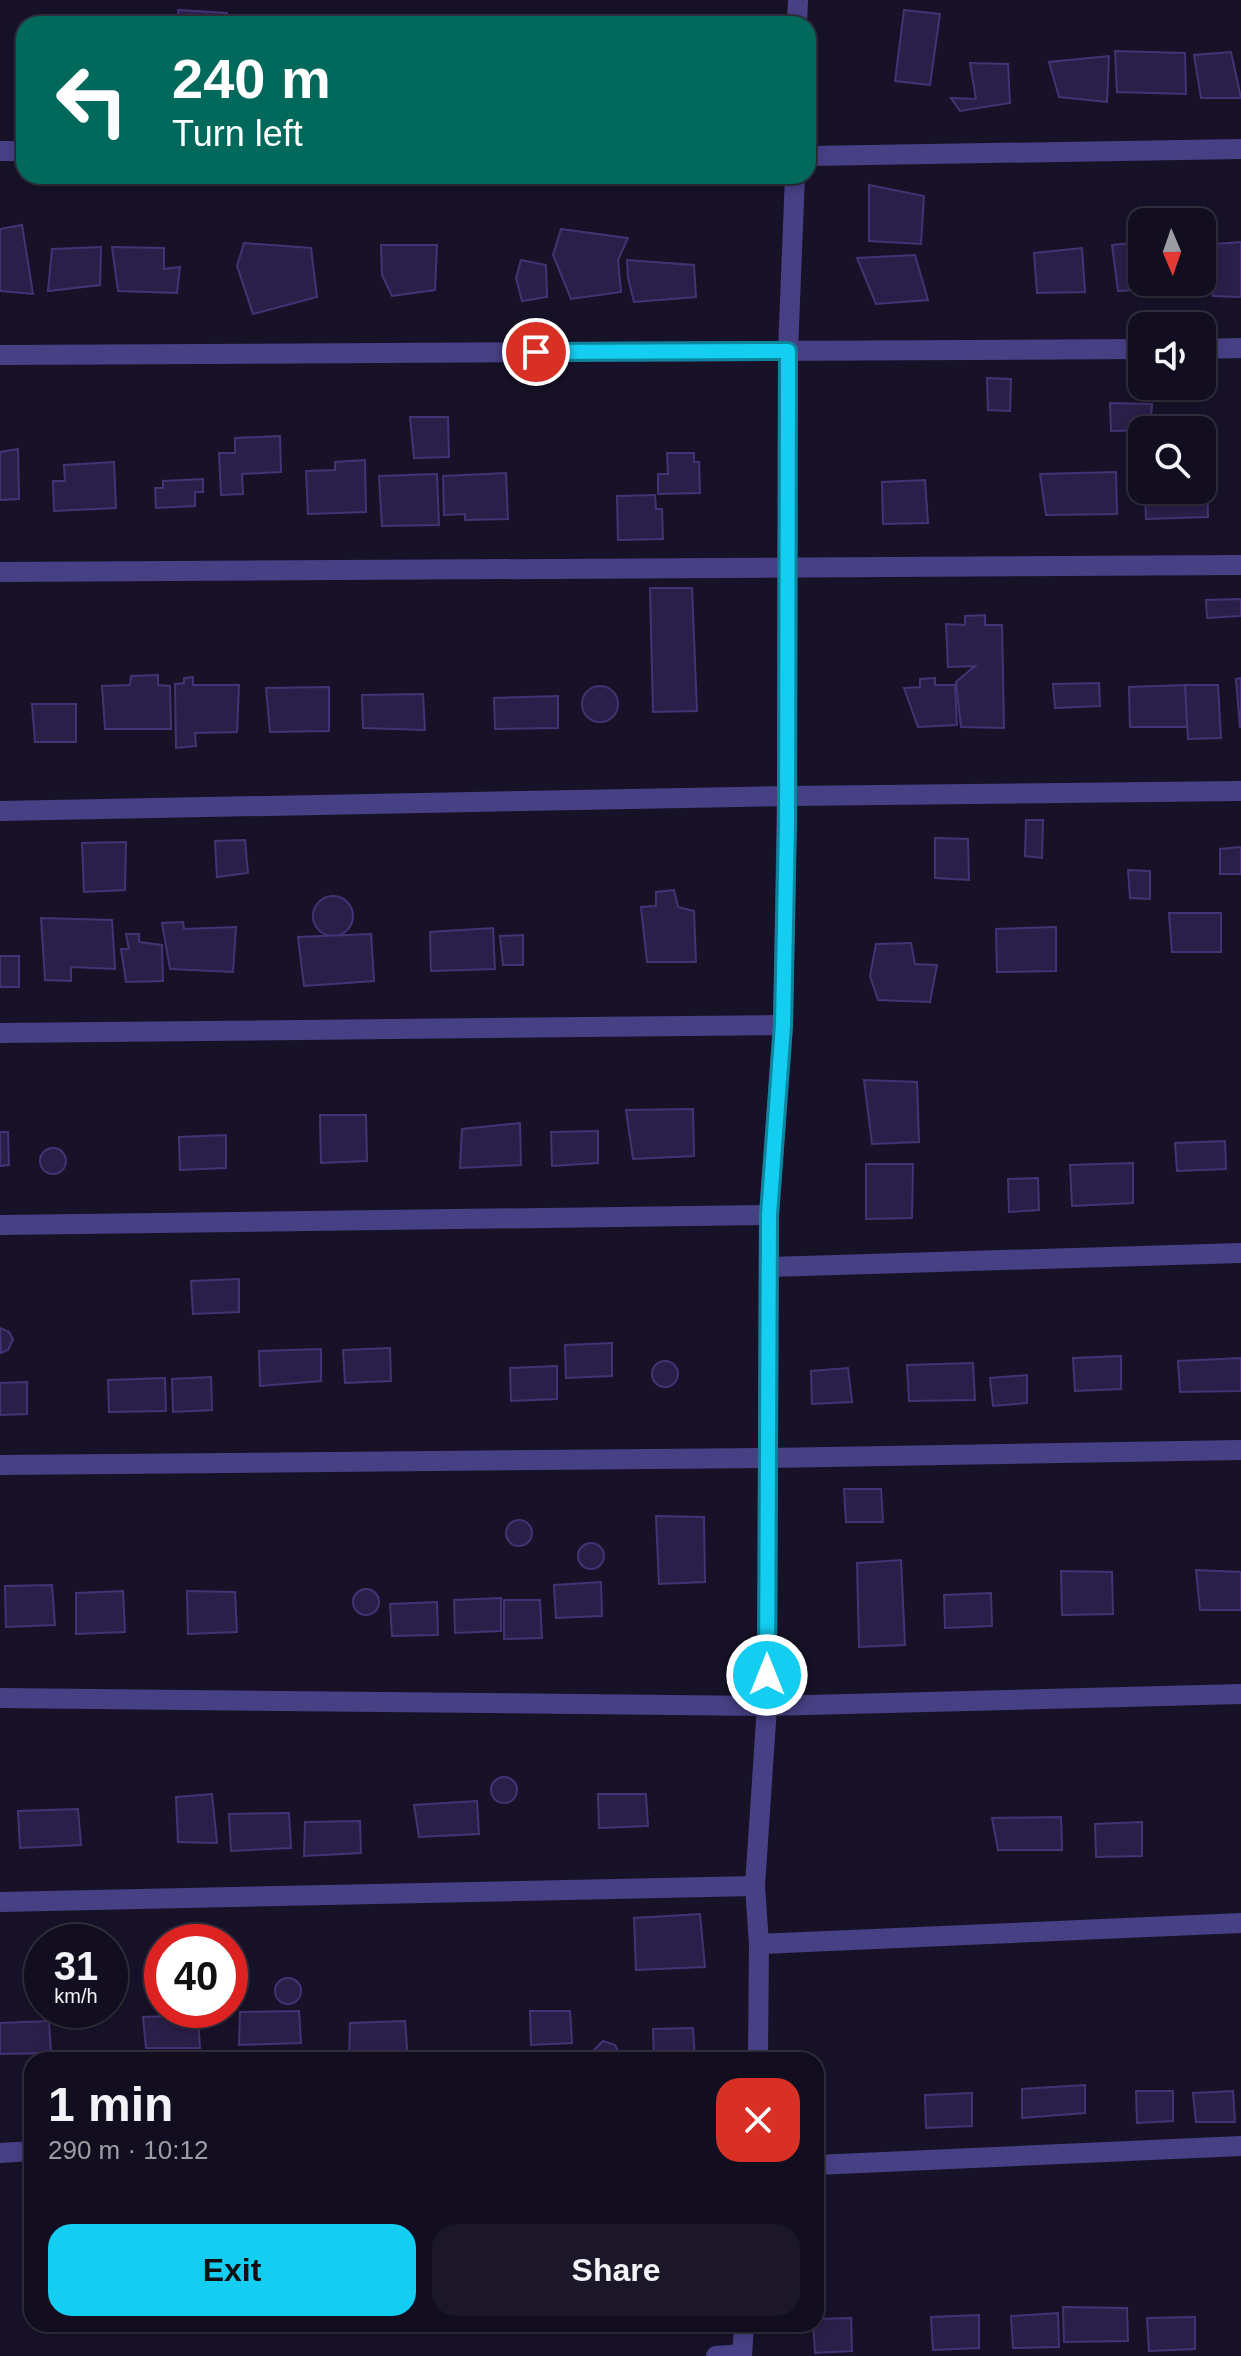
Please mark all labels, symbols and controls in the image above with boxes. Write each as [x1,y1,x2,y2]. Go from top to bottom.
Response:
text: 240 m [172,47,331,110]
icon: left [40,48,144,152]
text: Turn left [172,113,303,154]
north arrow [1128,208,1216,296]
map controls [1128,208,1216,504]
button: sound [1128,312,1216,400]
pin [502,318,570,386]
icon: arrive [514,330,558,374]
button: search [1128,416,1216,504]
position arrow [725,1633,809,1717]
speed limit sign: 40 [144,1924,248,2028]
text: 31 [54,1944,98,1988]
text: km/h [54,1985,98,2007]
text: 1 min [48,2078,173,2131]
button: close [716,2078,800,2162]
text: 290 m · 10:12 [48,2135,208,2165]
button: Exit [48,2224,416,2316]
button: Share [432,2224,800,2316]

